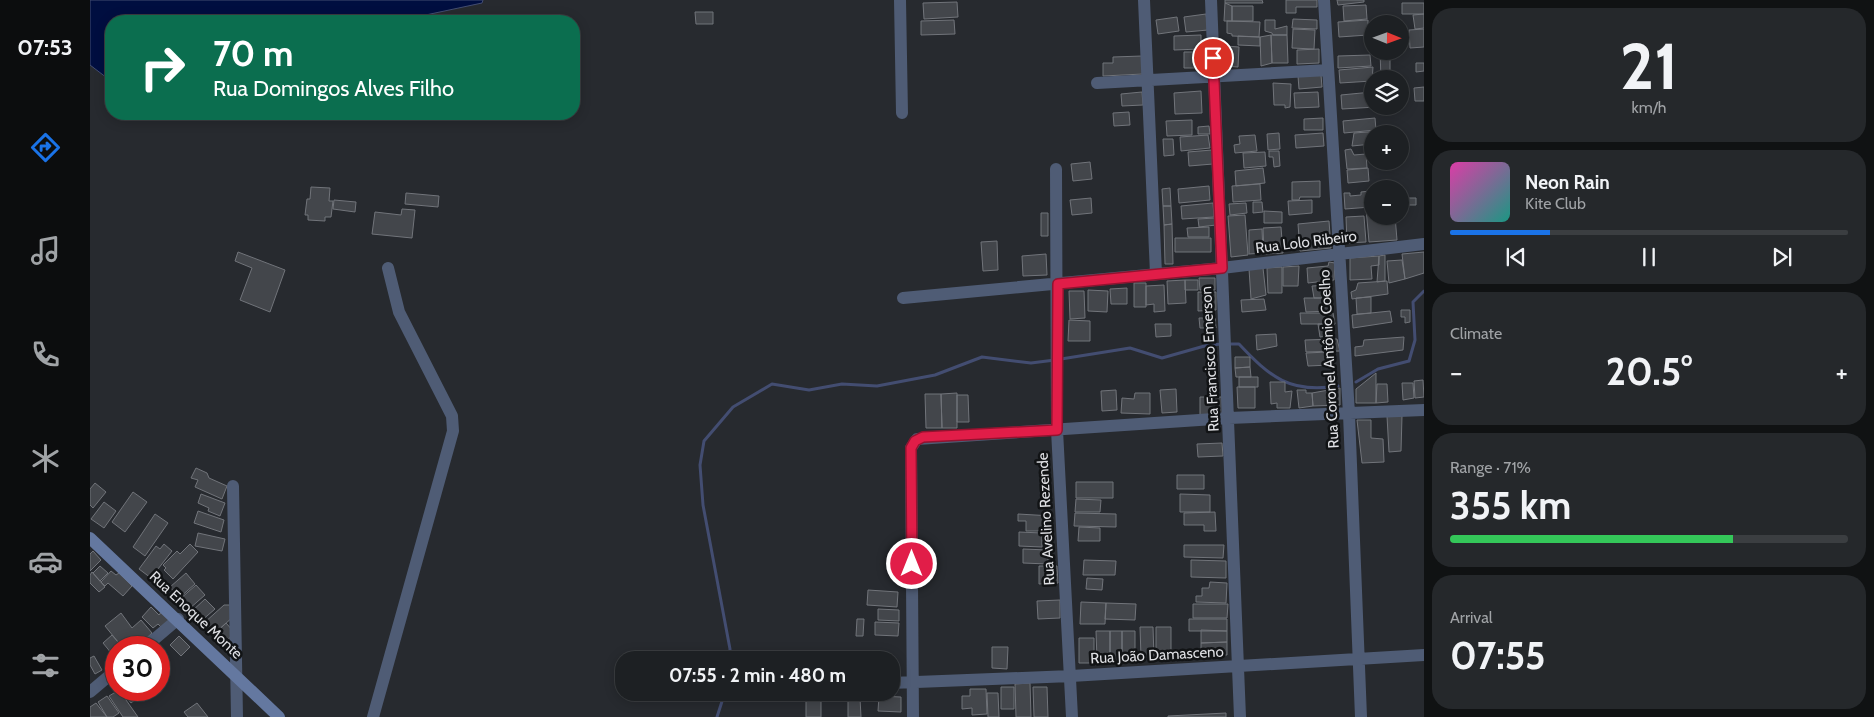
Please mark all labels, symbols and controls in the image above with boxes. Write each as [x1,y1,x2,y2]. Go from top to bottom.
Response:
north arrow [1364,15,1409,60]
map controls [1364,15,1409,225]
text: 21 [1620,26,1678,105]
text: 70 m [213,32,294,75]
text: 07:53 [17,34,73,61]
icon: right [130,35,195,100]
pin [1192,37,1234,79]
icon: arrive [1199,44,1227,72]
button: layers [1364,70,1409,115]
text: Rua Domingos Alves Filho [213,75,454,102]
text: km/h [1631,98,1667,117]
button: + [1364,125,1409,170]
icon: directions [28,130,63,165]
text: Neon Rain [1525,171,1610,194]
button: − [1364,180,1409,225]
text: Kite Club [1525,194,1586,213]
street label: Rua Lolo Ribeiro [1254,227,1358,257]
icon: music [28,233,63,268]
icon: previous [1502,243,1530,271]
icon: pause [1635,243,1663,271]
icon: next [1768,243,1796,271]
street label: Rua Coronel Antônio Coelho [1315,269,1343,449]
street label: Rua Francisco Emerson [1197,286,1223,432]
text: Climate [1450,324,1502,343]
icon: phone [28,337,63,372]
text: 20.5° [1606,348,1692,395]
text: − [1450,355,1462,389]
text: + [1836,355,1848,389]
icon: climate [28,441,63,476]
street label: Rua Avelino Rezende [1034,452,1058,586]
text: Range · 71% [1450,458,1531,477]
text: 355 km [1450,482,1571,529]
position arrow [885,537,937,589]
icon: car [28,544,63,579]
street label: Rua Enoque Monte [146,567,246,663]
text: Arrival [1450,608,1493,627]
text: 07:55 [1450,632,1545,679]
speed limit sign: 30 [105,636,170,701]
street label: Rua João Damasceno [1090,643,1224,667]
icon: filters [28,648,63,683]
text: 07:55 · 2 min · 480 m [669,664,846,687]

